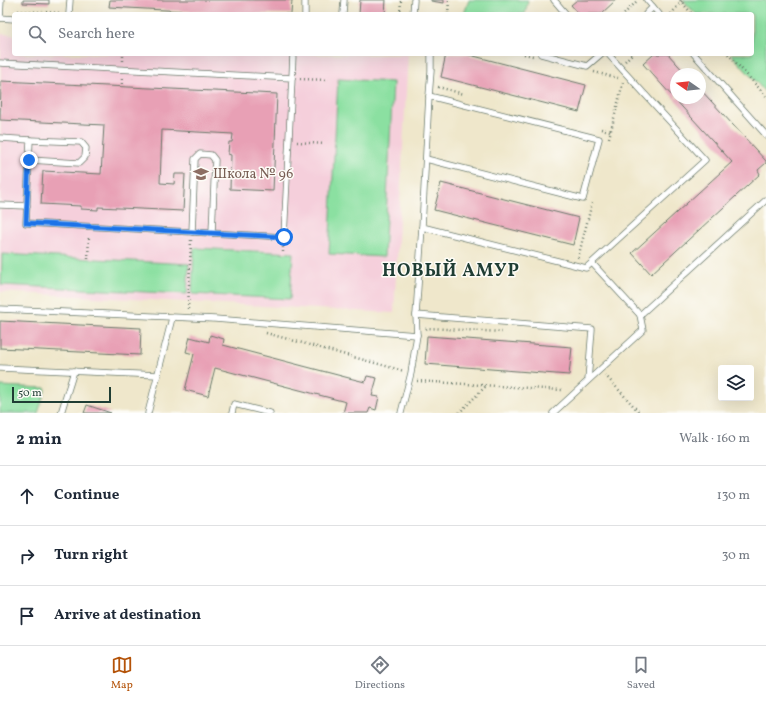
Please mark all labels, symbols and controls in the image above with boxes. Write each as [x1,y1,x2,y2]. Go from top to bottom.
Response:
search box [12,12,754,56]
icon: search [26,23,48,45]
text: Search here [58,24,135,45]
north arrow [670,68,706,104]
route end [20,151,38,169]
school or university icon: Школа № 96 [192,165,210,183]
place label: Школа № 96 [213,165,293,184]
route start [275,228,293,246]
district label: НОВЫЙ АМУР [382,258,520,284]
map controls [718,365,754,401]
button: layers [718,365,754,401]
scale bar [12,385,111,404]
text: 50 m [18,386,42,401]
text: 2 min [16,428,62,451]
text: Walk · 160 m [679,430,750,448]
icon: ahead [16,485,38,507]
text: Continue [54,485,119,506]
text: 130 m [717,487,750,505]
icon: right [16,545,38,567]
text: Turn right [54,545,128,566]
text: 30 m [722,547,750,565]
icon: arrive [16,605,38,627]
text: Arrive at destination [54,605,201,626]
tab: Map [111,654,133,693]
tab: Directions [355,654,405,693]
tab: Saved [627,654,655,693]

